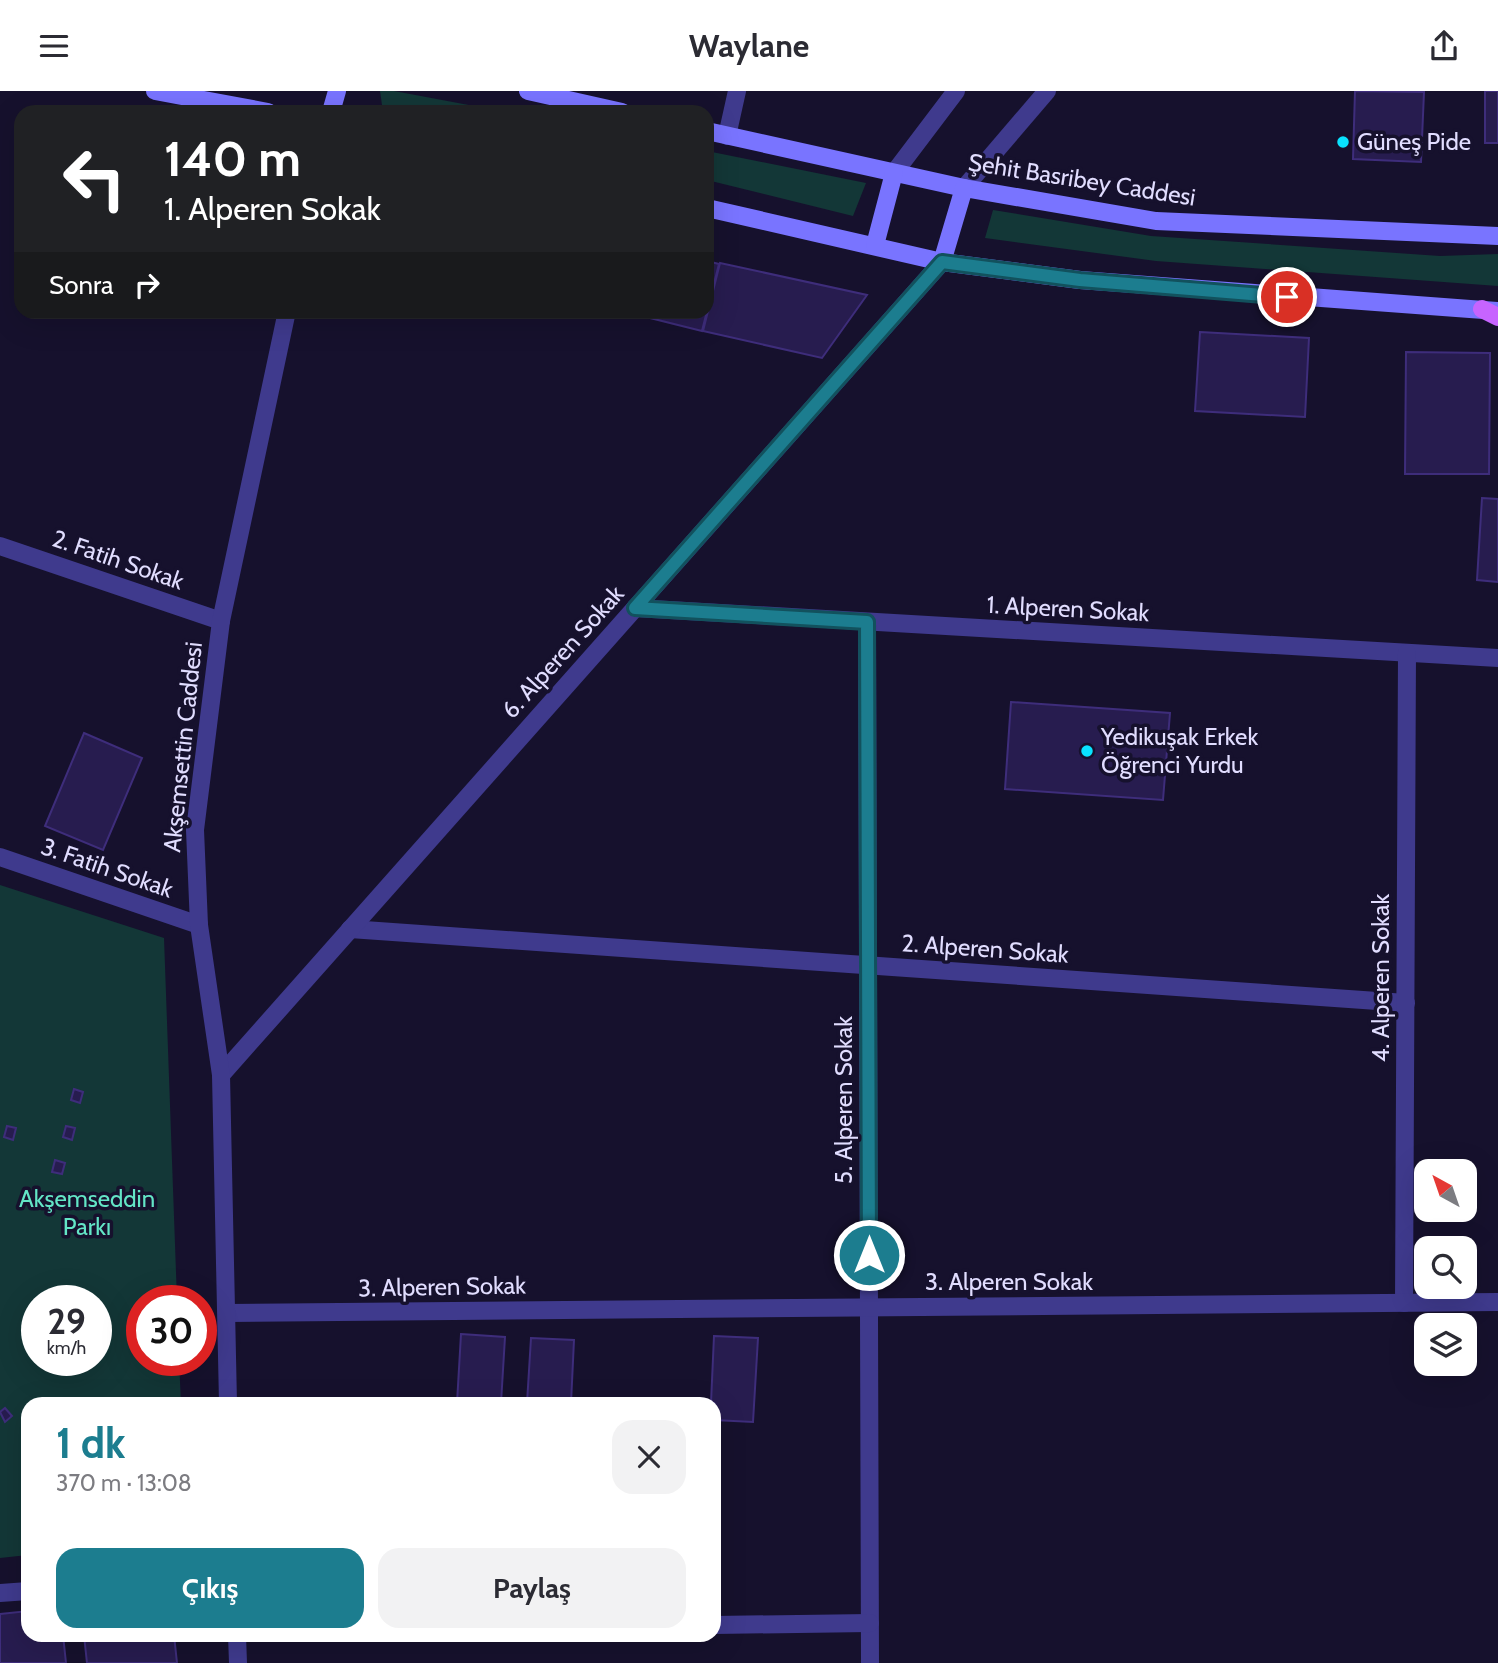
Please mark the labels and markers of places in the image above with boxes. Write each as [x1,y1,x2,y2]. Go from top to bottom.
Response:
place label: Güneş Pide [1357,127,1471,156]
marker: Güneş Pide [1335,134,1351,150]
pin [1257,267,1317,327]
place label: Yedikuşak Erkek Öğrenci Yurdu [1100,722,1258,779]
marker: Yedikuşak Erkek Öğrenci Yurdu [1079,743,1095,759]

